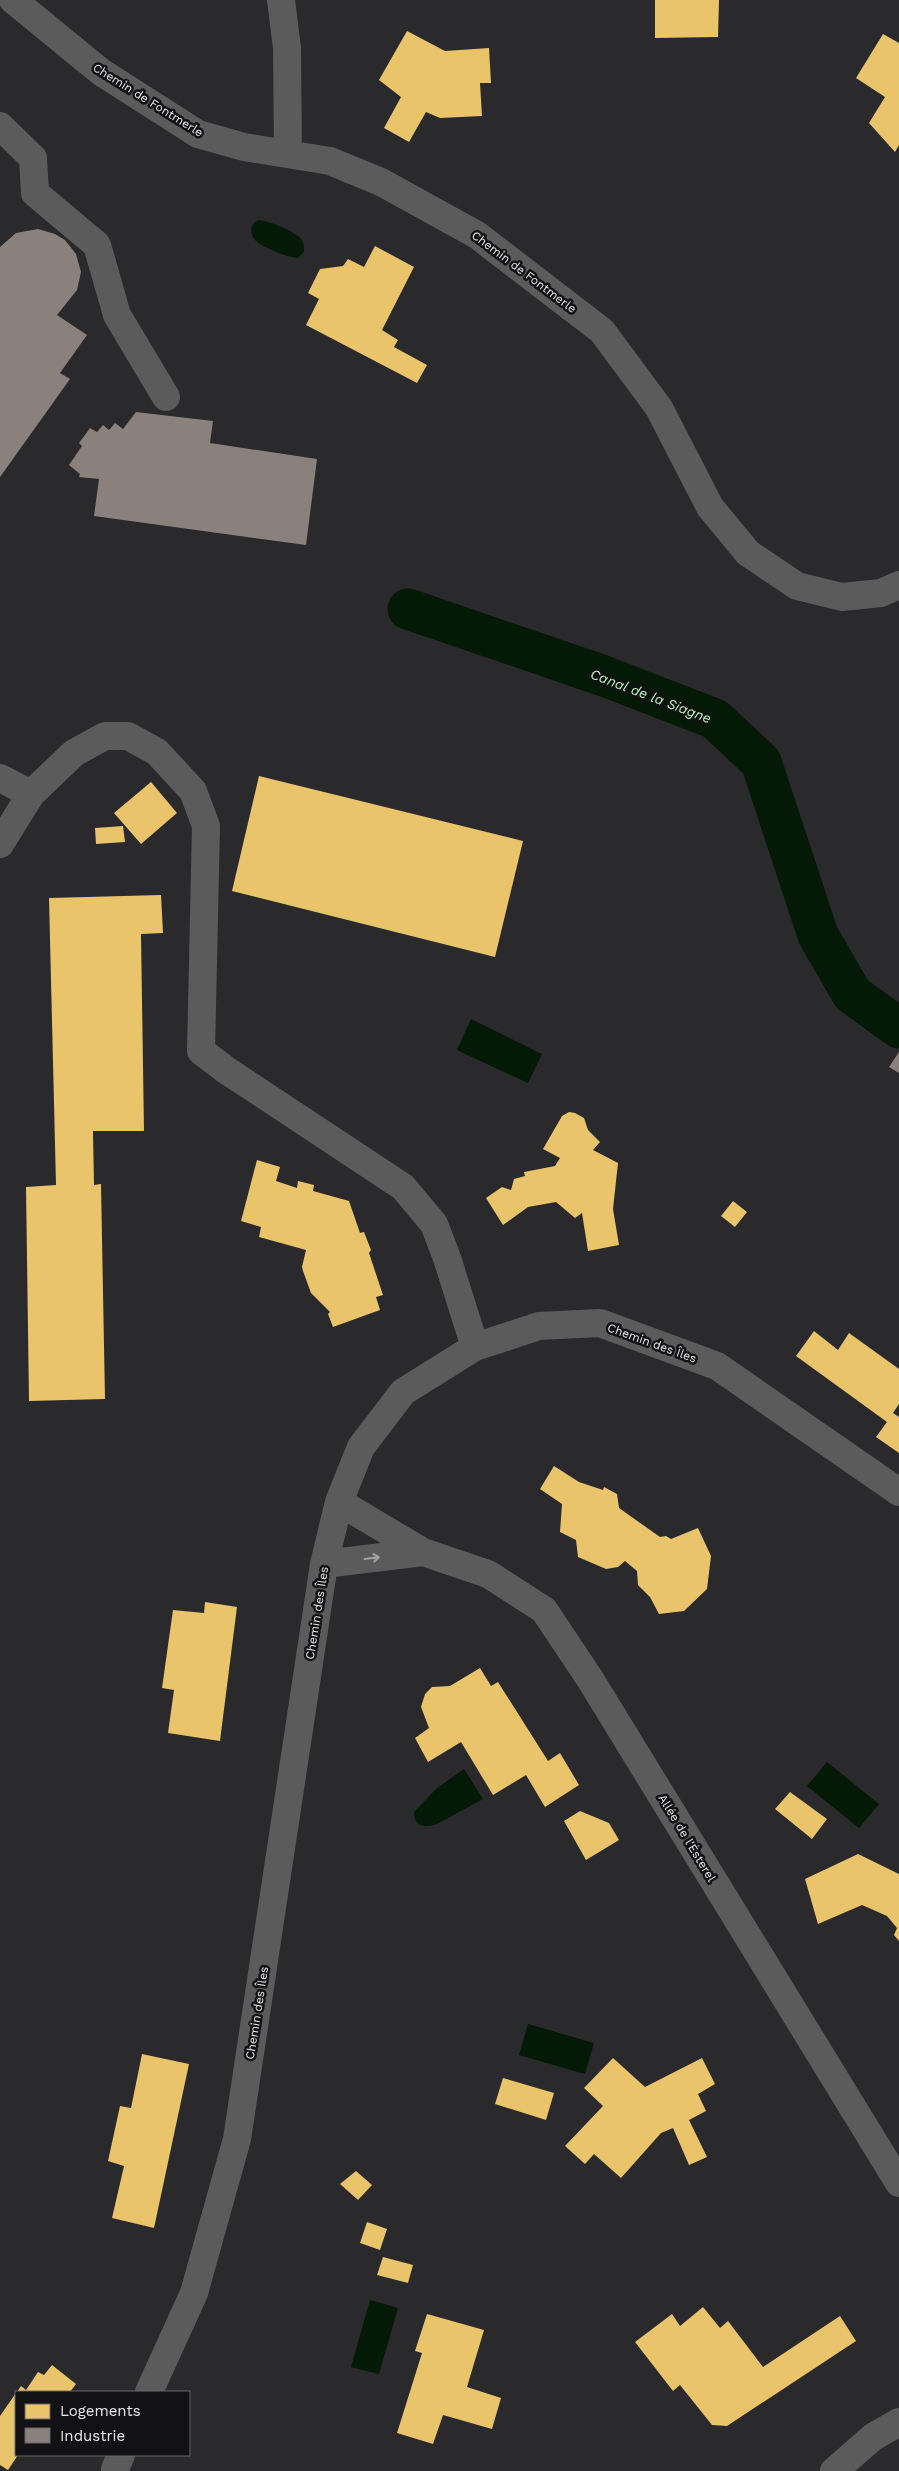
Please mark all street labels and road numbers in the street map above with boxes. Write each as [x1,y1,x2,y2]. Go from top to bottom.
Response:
street label: Chemin de Fontmerle [90,60,206,140]
street label: Chemin de Fontmerle [469,228,579,316]
street label: Chemin des Îles [605,1320,699,1366]
street label: Chemin des Îles [303,1565,331,1661]
street label: Allée de l'Ésterel [655,1792,719,1884]
street label: Chemin des Îles [243,1965,271,2061]

